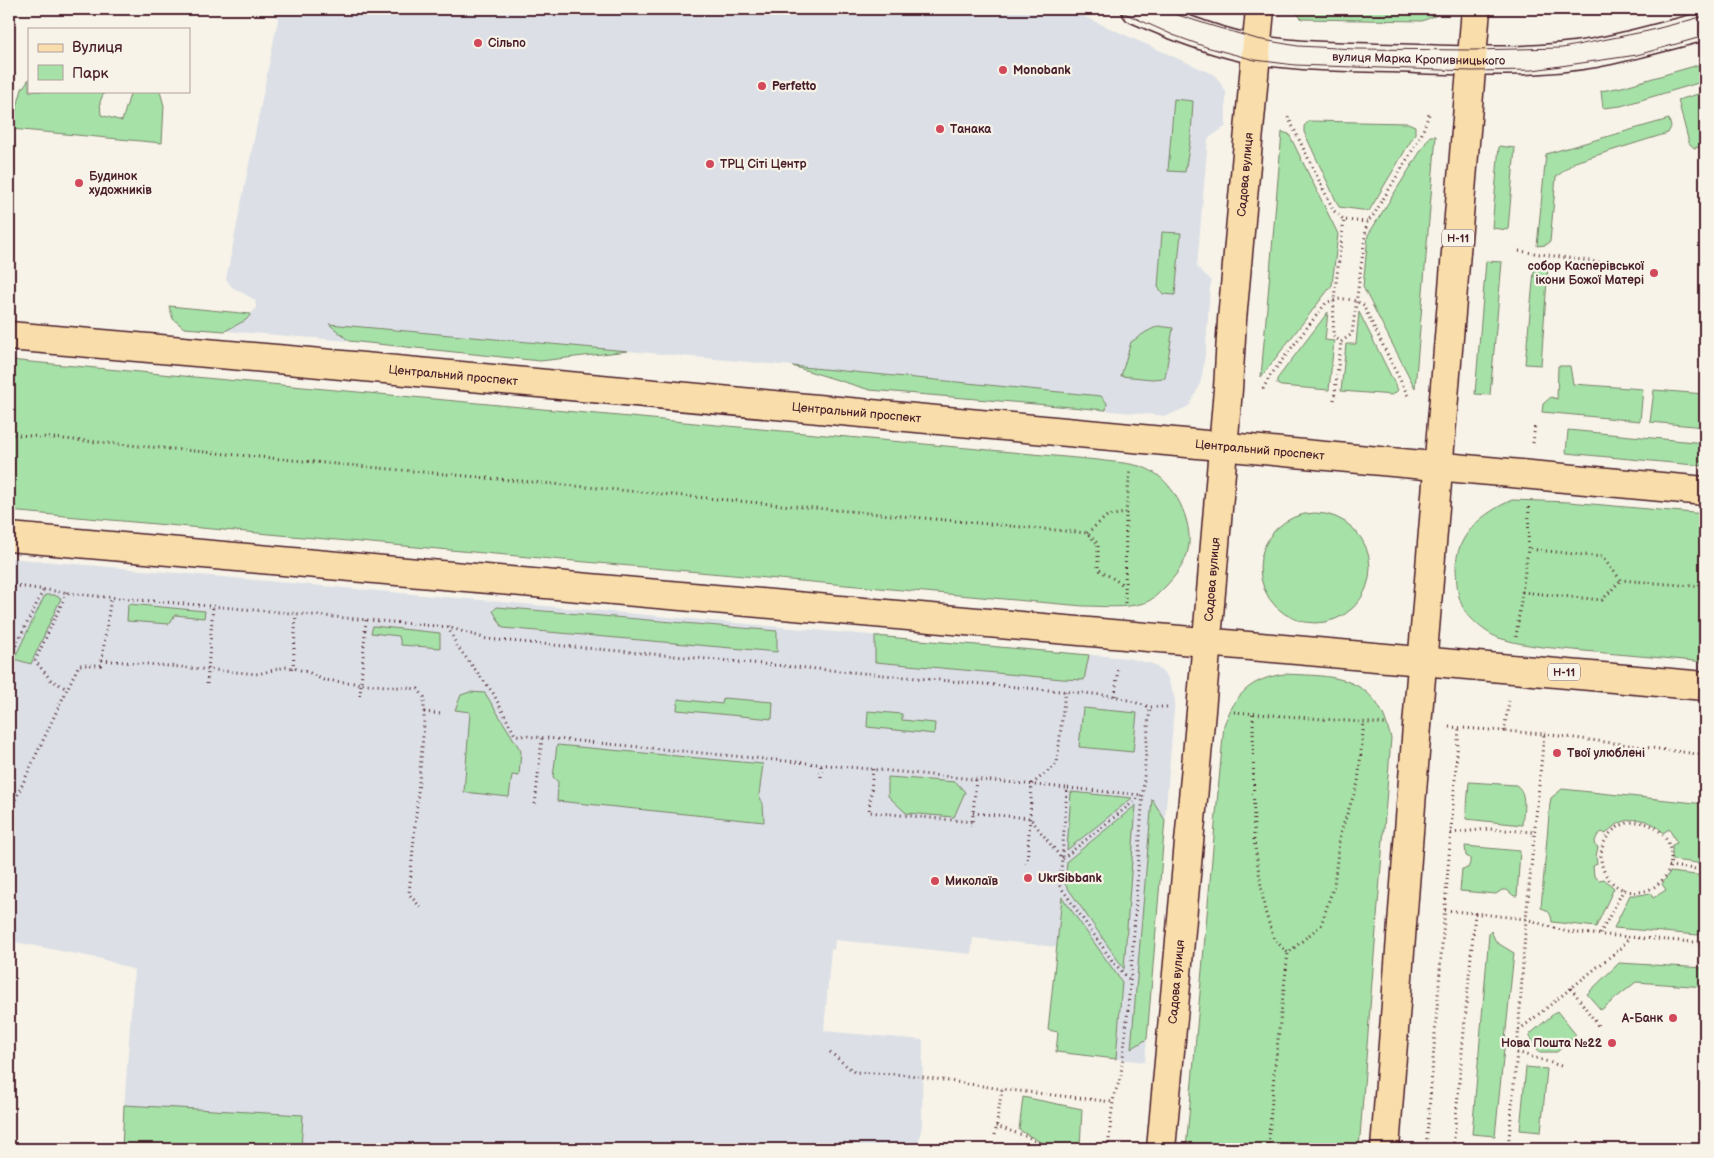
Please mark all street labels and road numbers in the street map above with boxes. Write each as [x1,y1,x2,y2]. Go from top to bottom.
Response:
street label: вулиця Марка Кропивницького [1332,49,1505,68]
street label: Садова вулиця [1234,132,1256,217]
road number: Н-11 [1442,230,1474,247]
street label: Центральний проспект [388,362,519,389]
street label: Центральний проспект [791,399,922,426]
street label: Центральний проспект [1194,436,1326,463]
street label: Садова вулиця [1201,536,1223,622]
road number: Н-11 [1548,664,1580,680]
street label: Садова вулиця [1165,939,1188,1024]

